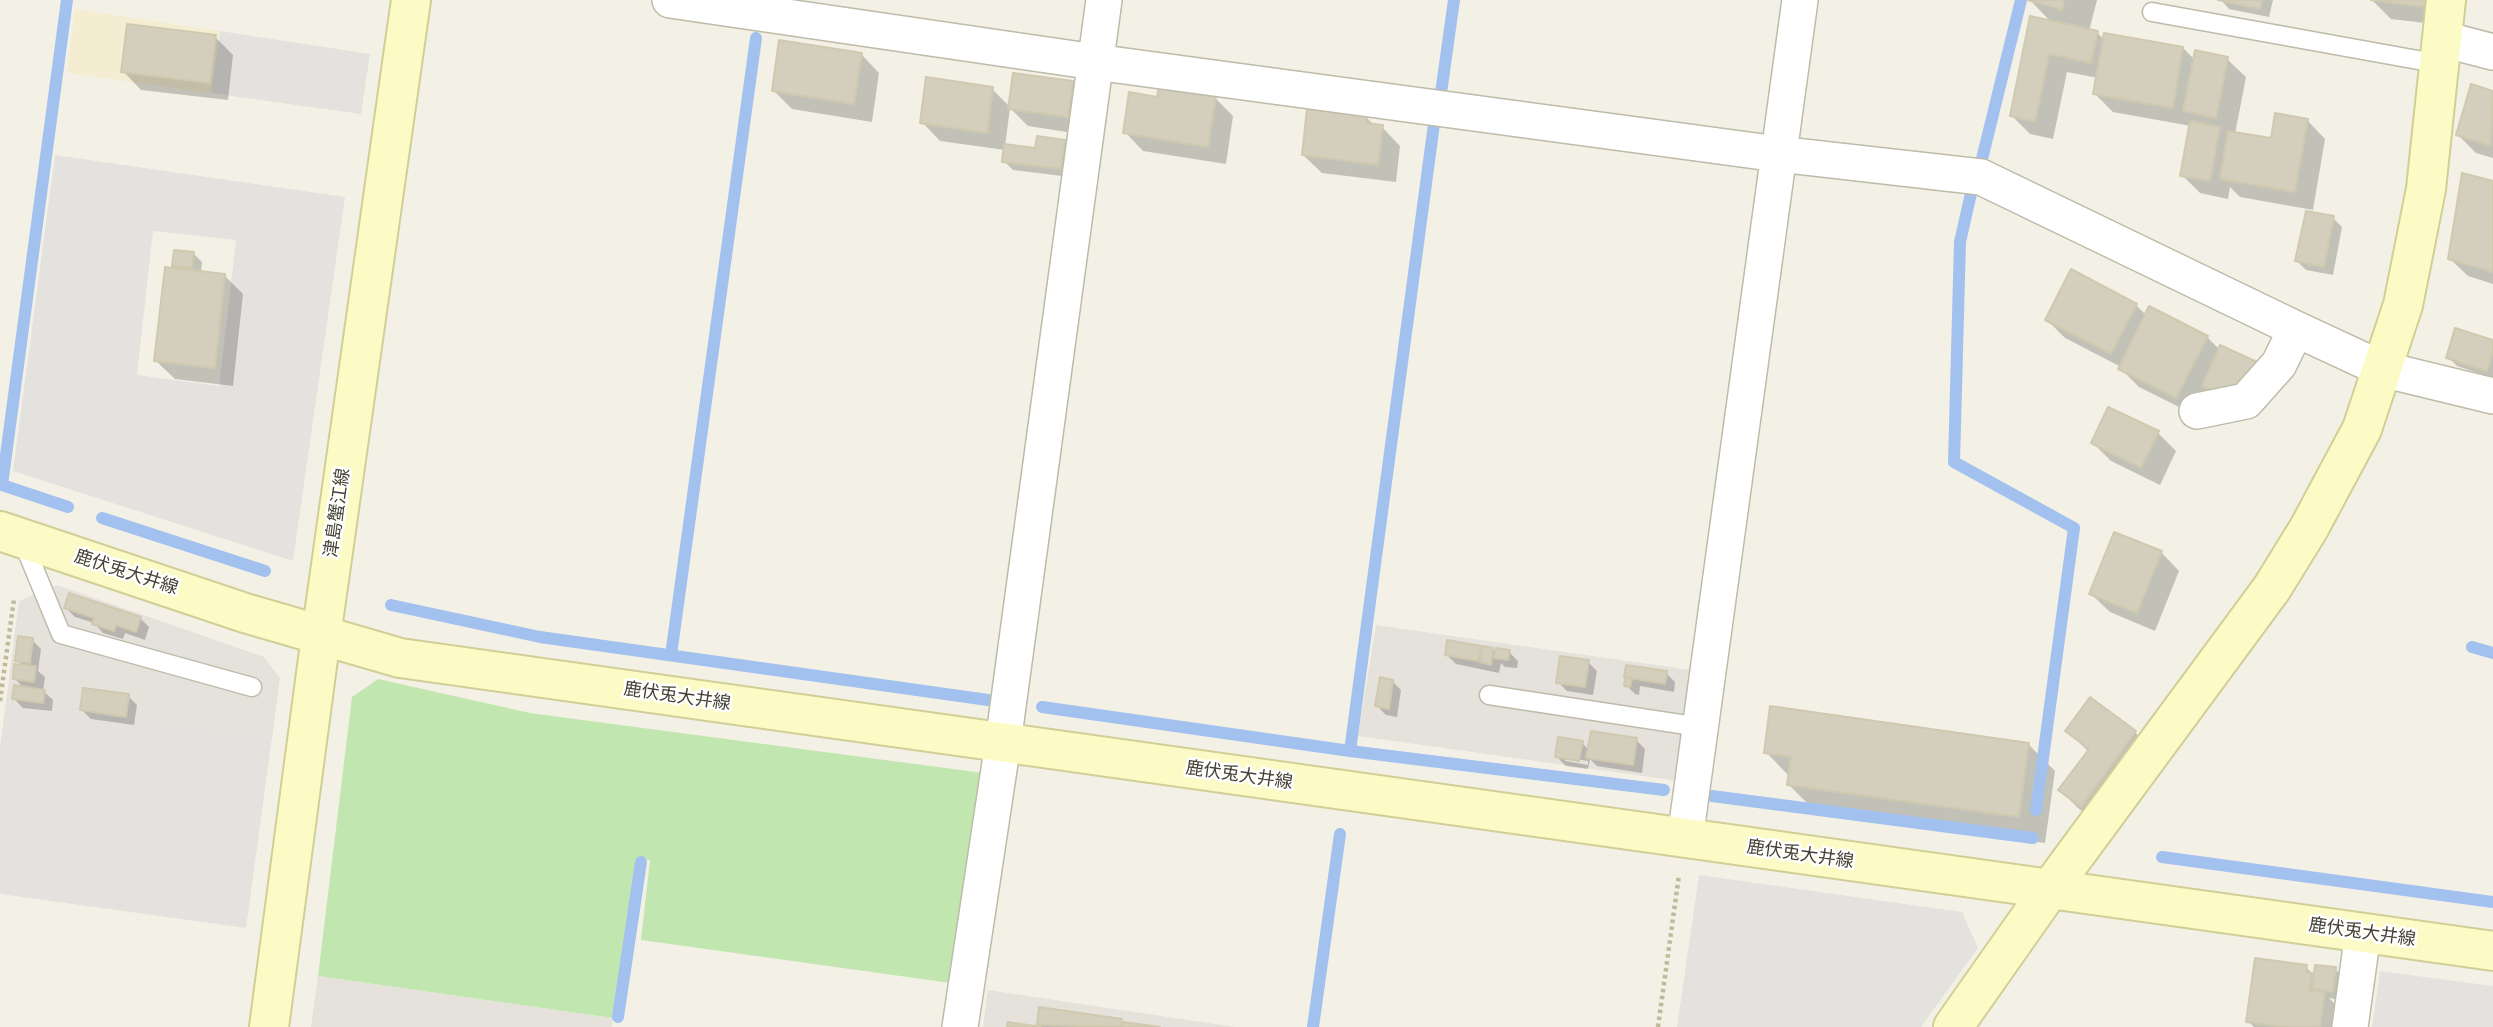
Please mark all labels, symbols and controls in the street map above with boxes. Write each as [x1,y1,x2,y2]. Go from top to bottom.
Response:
street label: 津島蟹江線 [321,467,355,559]
street label: 鹿伏兎大井線 [71,546,181,600]
street label: 鹿伏兎大井線 [622,679,732,715]
street label: 鹿伏兎大井線 [1184,758,1294,794]
street label: 鹿伏兎大井線 [1745,837,1855,873]
street label: 鹿伏兎大井線 [2307,915,2417,951]

